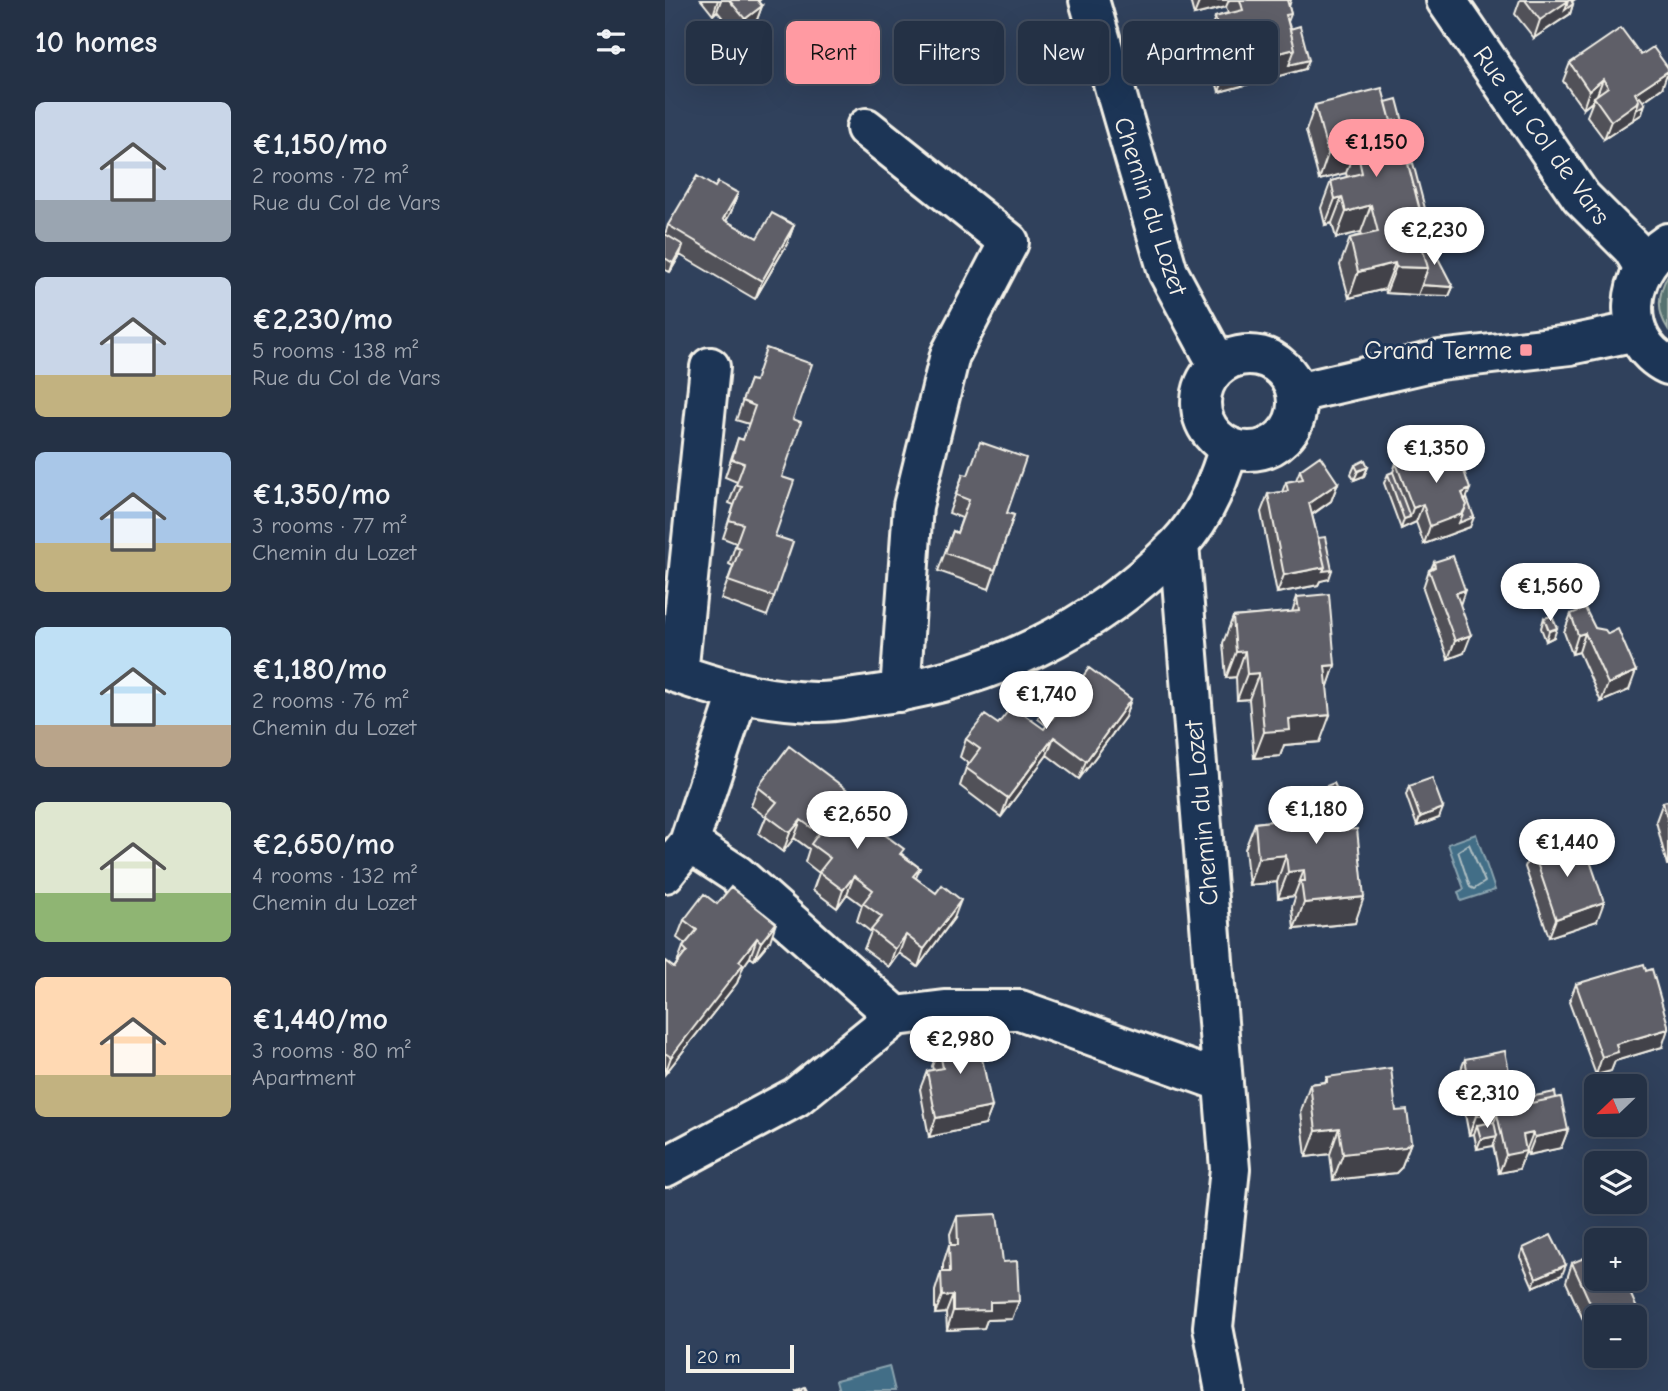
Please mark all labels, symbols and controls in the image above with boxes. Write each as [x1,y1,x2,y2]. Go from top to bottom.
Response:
chip: Buy [686,21,772,84]
chip: Rent [786,21,880,84]
chip: Filters [894,21,1004,84]
chip: New [1018,21,1109,84]
chip: Apartment [1123,21,1278,84]
icon: filters [592,23,630,61]
text: 10 homes [35,25,157,60]
street label: Rue du Col de Vars [1467,41,1616,231]
street label: Chemin du Lozet [1107,113,1194,301]
pin: €1,150 [1319,120,1433,179]
text: €1,150/mo [252,127,388,162]
text: €1,150 [1344,128,1408,155]
icon: home [91,130,175,214]
text: 2 rooms · 72 m² [252,162,408,189]
text: Rue du Col de Vars [252,189,440,216]
pin: €2,230 [1377,208,1491,267]
text: €2,230 [1400,216,1468,243]
text: €2,230/mo [252,302,393,337]
icon: home [91,305,175,389]
place label: Grand Terme [1364,336,1512,366]
text: 5 rooms · 138 m² [252,337,418,364]
marker: Grand Terme [1518,342,1534,358]
text: Rue du Col de Vars [252,364,440,391]
pin: €1,350 [1379,426,1493,485]
text: €1,350 [1403,434,1469,461]
text: €1,350/mo [252,477,391,512]
icon: home [91,480,175,564]
text: 3 rooms · 77 m² [252,512,407,539]
text: Chemin du Lozet [252,539,416,566]
pin: €1,560 [1493,564,1607,623]
text: €1,560 [1517,572,1583,599]
text: €1,180/mo [252,652,387,687]
icon: home [91,655,175,739]
pin: €1,740 [989,672,1103,731]
text: €1,740 [1015,680,1077,707]
text: 2 rooms · 76 m² [252,687,408,714]
text: Chemin du Lozet [252,714,416,741]
street label: Chemin du Lozet [1179,717,1225,907]
pin: €1,180 [1259,786,1373,846]
pin: €2,650 [800,792,914,851]
text: €1,180 [1284,795,1348,822]
text: €2,650 [822,800,892,827]
pin: €1,440 [1510,820,1624,879]
text: €2,650/mo [252,827,395,862]
text: €1,440 [1535,828,1599,855]
icon: home [91,830,175,914]
text: 4 rooms · 132 m² [252,862,417,889]
text: Chemin du Lozet [252,889,416,916]
text: €1,440/mo [252,1002,388,1037]
icon: home [91,1005,175,1089]
pin: €2,980 [903,1016,1017,1076]
text: €2,980 [926,1025,994,1052]
text: 3 rooms · 80 m² [252,1037,411,1064]
text: Apartment [252,1064,355,1091]
pin: €2,310 [1430,1070,1544,1130]
north arrow [1584,1074,1647,1138]
map controls [1584,1074,1647,1368]
text: €2,310 [1454,1079,1520,1106]
button: layers [1584,1151,1647,1214]
button: + [1584,1228,1647,1291]
button: − [1584,1305,1647,1368]
scale bar [686,1342,795,1374]
text: 20 m [697,1346,741,1368]

